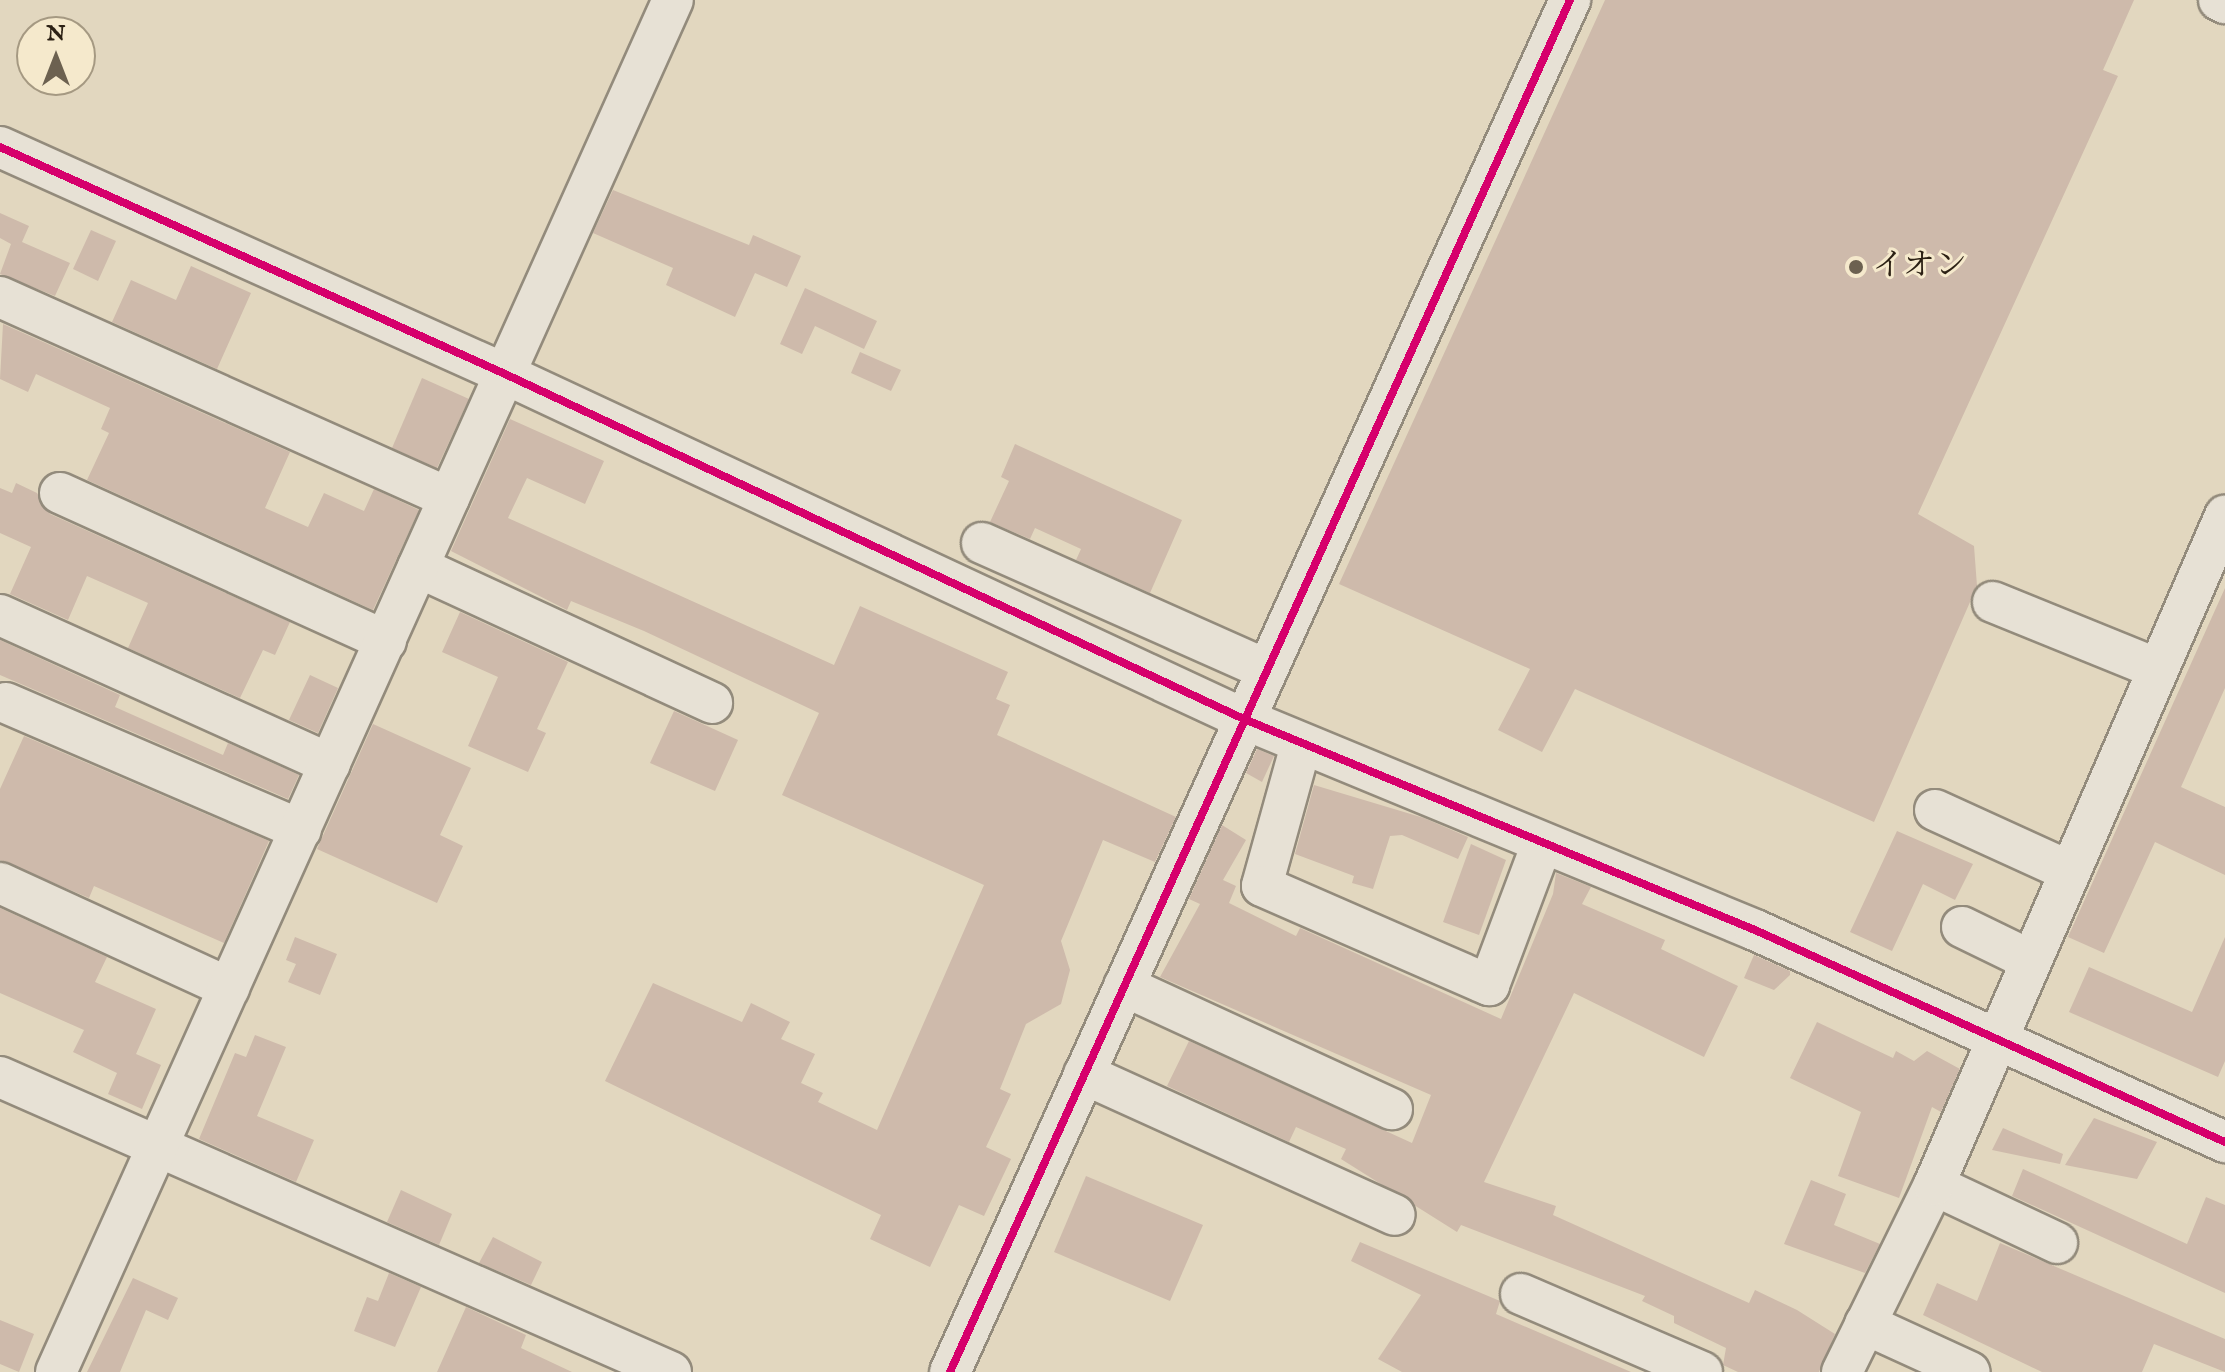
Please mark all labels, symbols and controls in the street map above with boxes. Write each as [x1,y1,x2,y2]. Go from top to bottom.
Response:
north arrow [16,16,96,96]
text: N [46,20,66,48]
place label: イオン [1872,248,1968,286]
marker: イオン [1847,258,1865,276]

